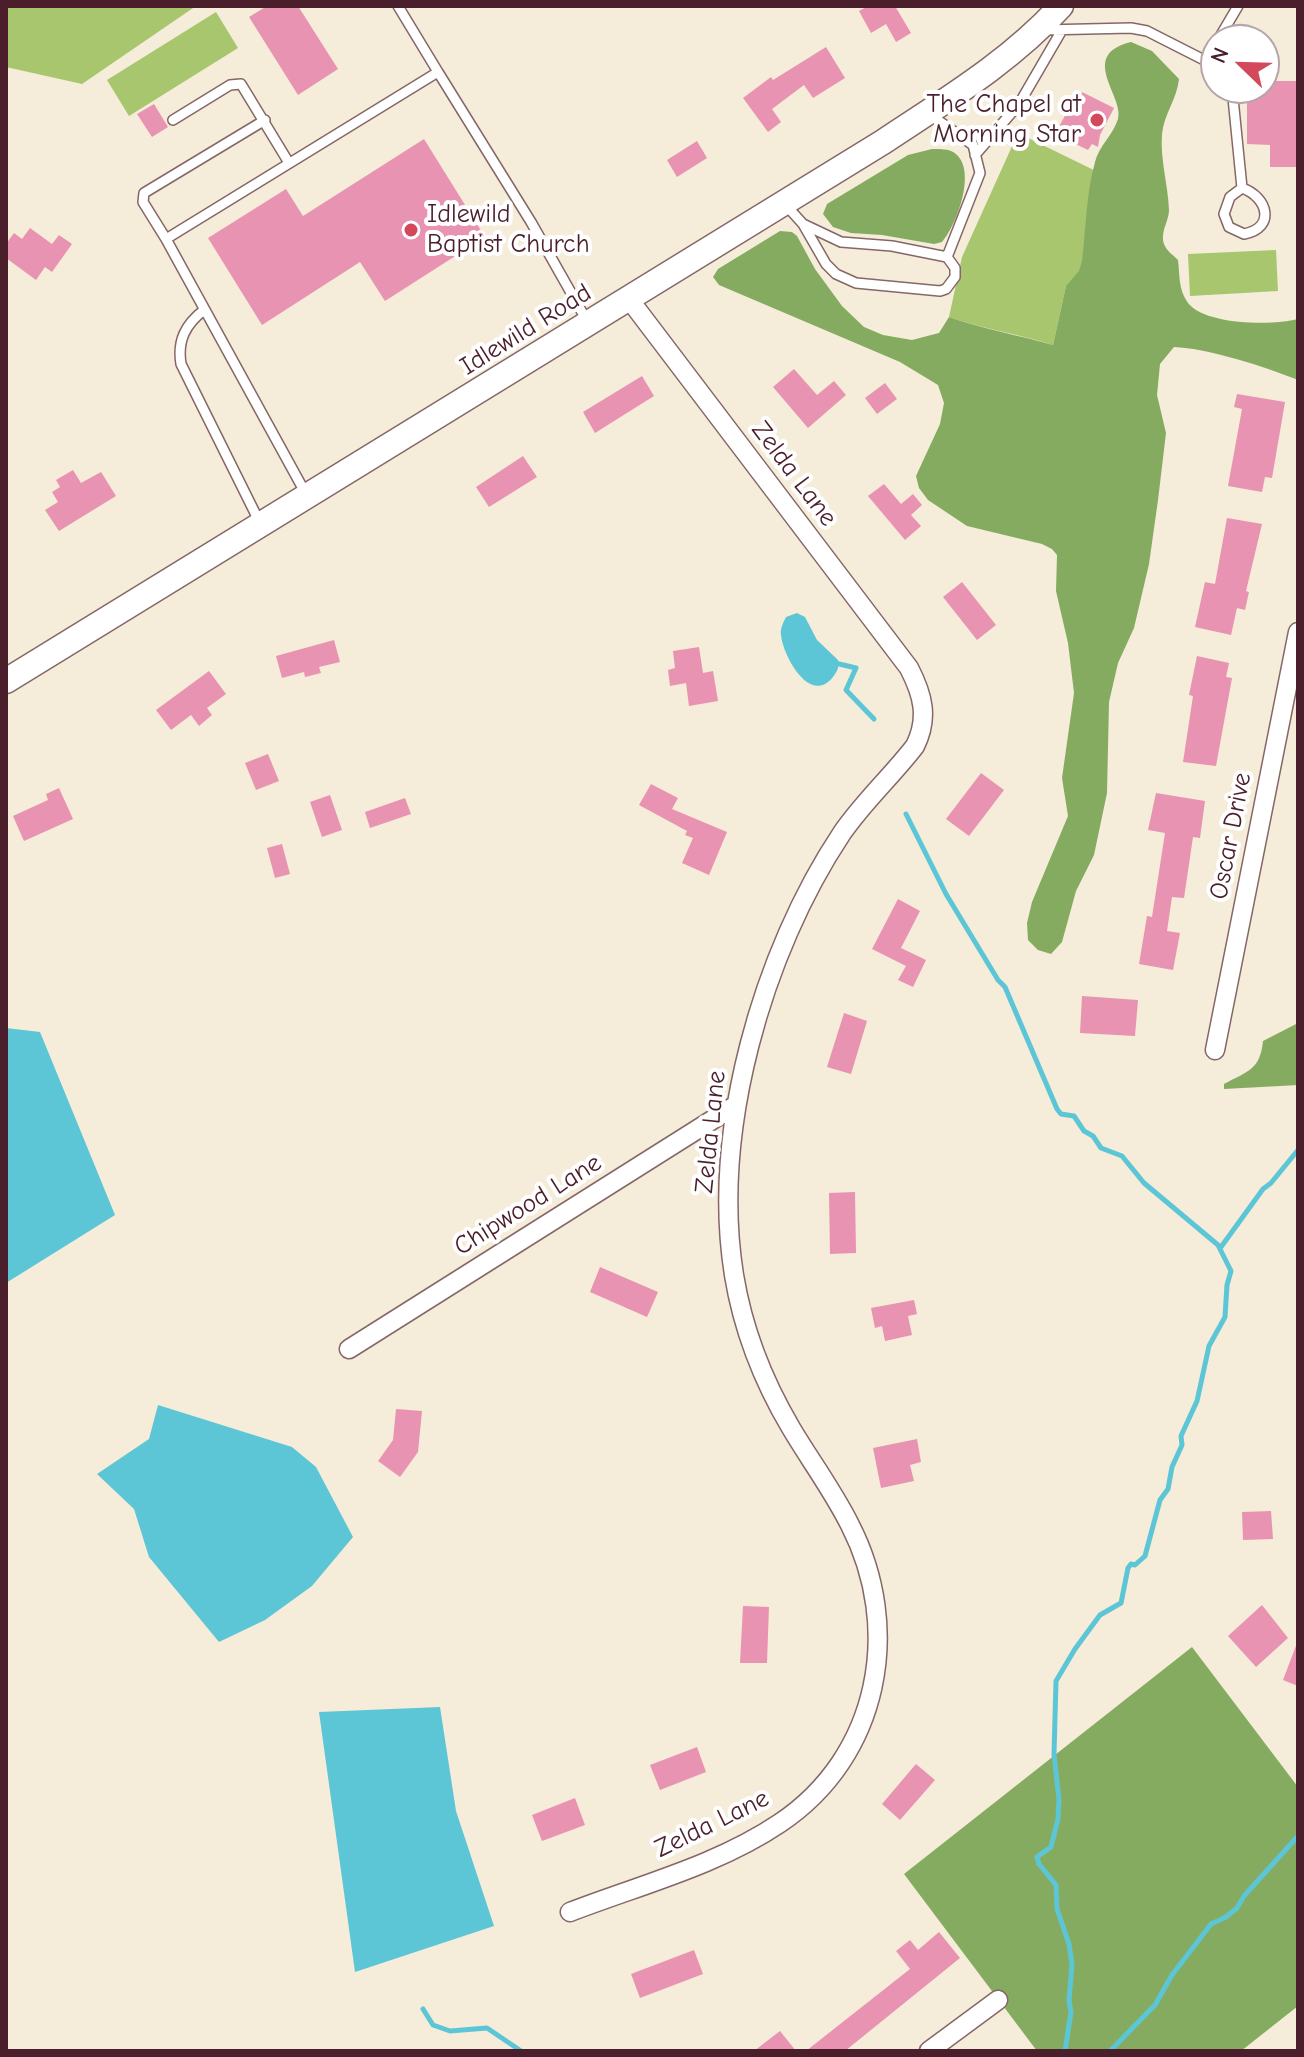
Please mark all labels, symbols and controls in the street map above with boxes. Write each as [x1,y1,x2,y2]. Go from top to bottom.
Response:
north arrow [1200,24,1280,104]
text: N [1205,44,1235,67]
place label: The Chapel at Morning Star [926,89,1081,150]
marker: The Chapel at Morning Star [1088,111,1106,129]
place label: Idlewild Baptist Church [427,199,590,260]
marker: Idlewild Baptist Church [402,221,420,239]
street label: Idlewild Road [455,277,597,383]
street label: Zelda Lane [744,415,844,533]
street label: Oscar Drive [1203,770,1259,902]
street label: Zelda Lane [689,1069,733,1195]
street label: Chipwood Lane [449,1147,607,1263]
street label: Zelda Lane [650,1783,774,1865]

